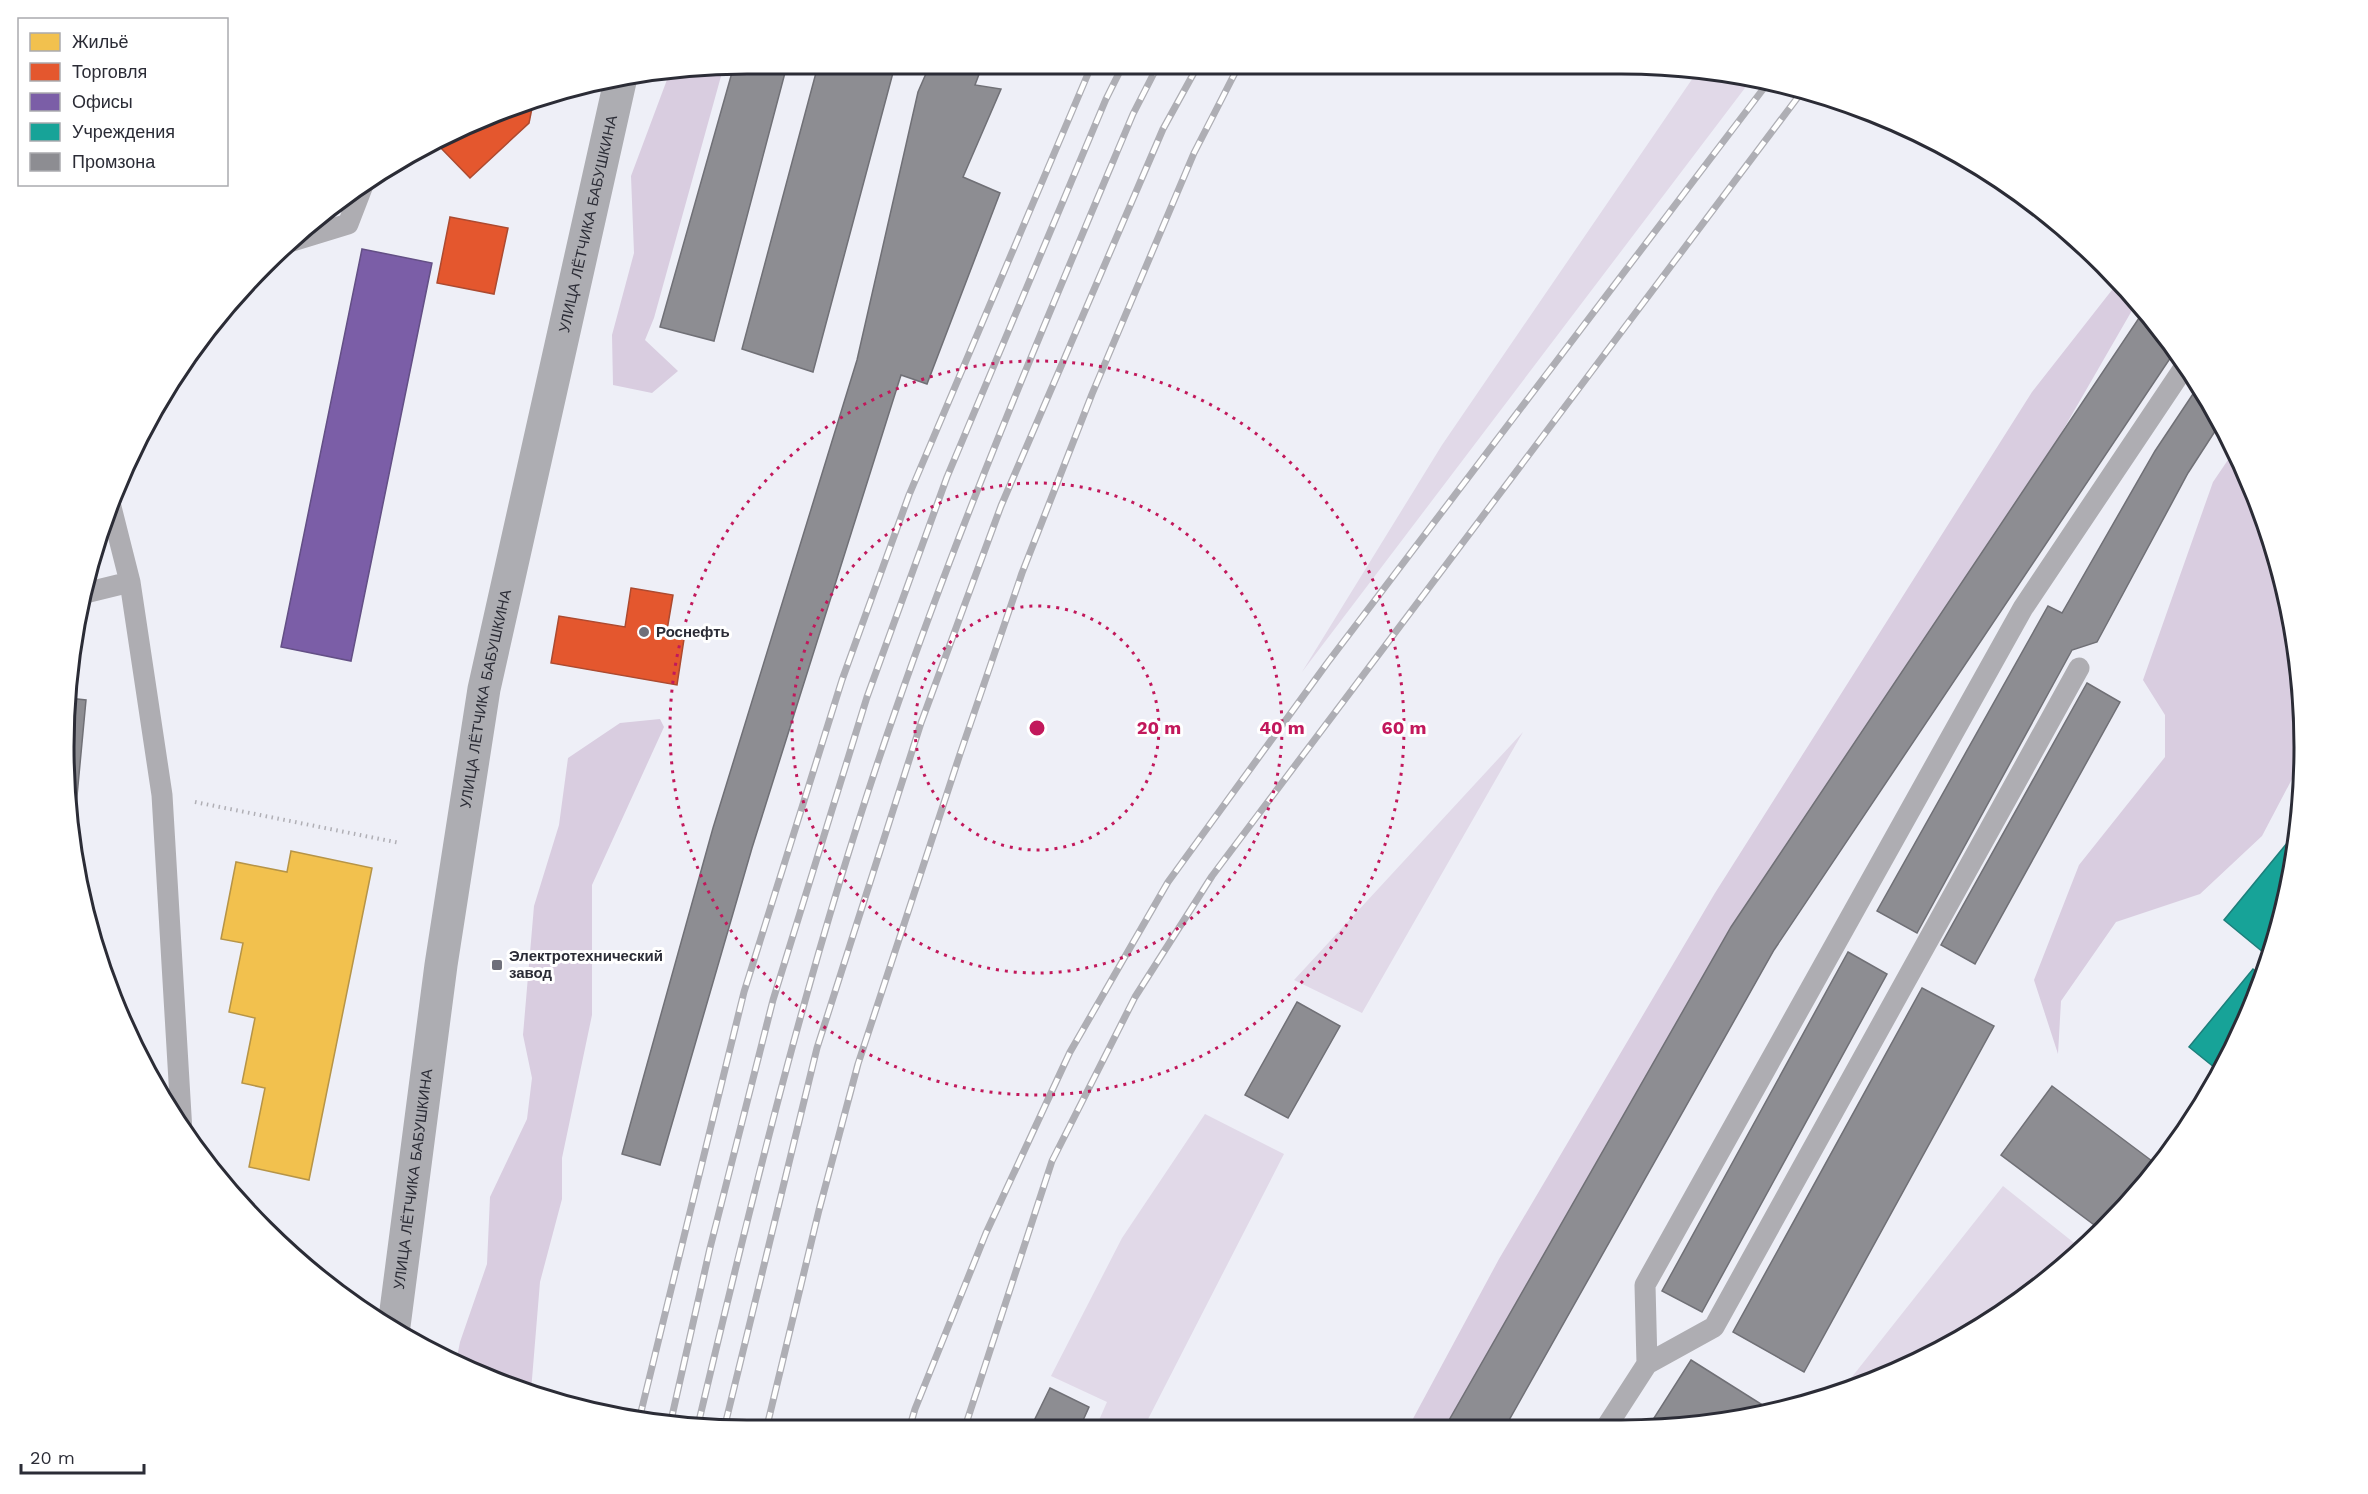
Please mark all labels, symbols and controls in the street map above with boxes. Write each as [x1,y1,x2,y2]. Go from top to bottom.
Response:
legend [18,18,228,186]
text: Жильё [72,31,129,52]
text: Торговля [72,61,147,82]
text: Офисы [72,91,133,112]
street label: УЛИЦА ЛЁТЧИКА БАБУШКИНА [555,113,621,334]
text: Учреждения [72,121,175,142]
text: Промзона [72,151,156,172]
street label: УЛИЦА ЛЁТЧИКА БАБУШКИНА [457,588,515,809]
place label: Роснефть [656,623,730,641]
marker: Роснефть [637,625,651,639]
text: 20 m [1137,717,1181,738]
text: 40 m [1259,717,1305,738]
text: 60 m [1382,717,1426,738]
centre of rings [1027,718,1047,738]
place label: Электротехнический завод [509,947,663,982]
marker: Электротехнический завод [490,958,504,972]
street label: УЛИЦА ЛЁТЧИКА БАБУШКИНА [390,1068,436,1291]
scale bar [21,1437,144,1475]
text: 20 m [30,1447,75,1468]

